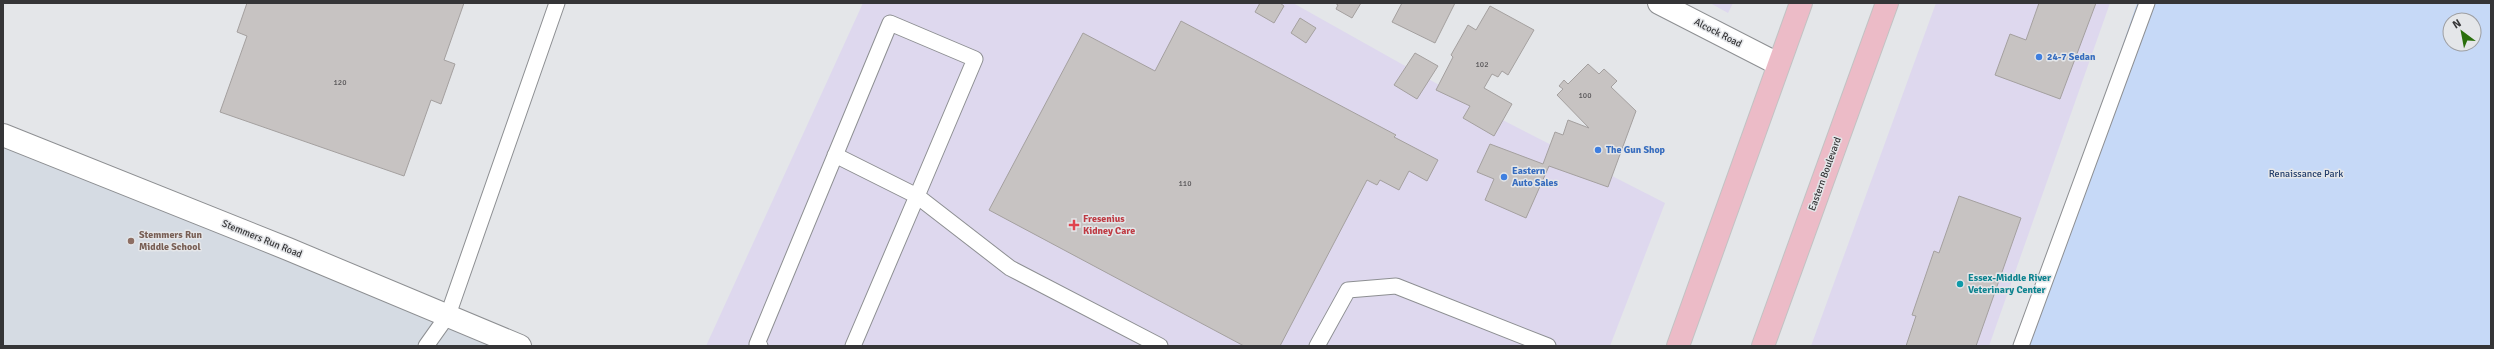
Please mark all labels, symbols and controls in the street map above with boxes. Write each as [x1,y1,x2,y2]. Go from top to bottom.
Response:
north arrow [2442,12,2482,52]
street label: Alcock Road [1692,16,1744,50]
text: N [2450,16,2464,31]
place label: 24-7 Sedan [2047,51,2096,63]
marker: 24-7 Sedan [2034,52,2044,62]
house number: 102 [1476,59,1488,69]
house number: 120 [334,77,346,87]
house number: 100 [1579,90,1591,100]
street label: Eastern Boulevard [1806,135,1844,213]
place label: The Gun Shop [1606,144,1666,156]
marker: The Gun Shop [1593,145,1603,155]
place label: Eastern Auto Sales [1512,165,1559,189]
park label: Renaissance Park [2269,168,2343,180]
marker: Eastern Auto Sales [1499,172,1509,182]
house number: 110 [1179,178,1191,188]
place label: Fresenius Kidney Care [1083,213,1135,237]
street label: Stemmers Run Road [220,217,304,261]
marker: Fresenius Kidney Care [1068,219,1080,231]
place label: Stemmers Run Middle School [139,229,202,253]
marker: Stemmers Run Middle School [126,236,136,246]
place label: Essex-Middle River Veterinary Center [1968,272,2051,296]
marker: Essex-Middle River Veterinary Center [1955,279,1965,289]

